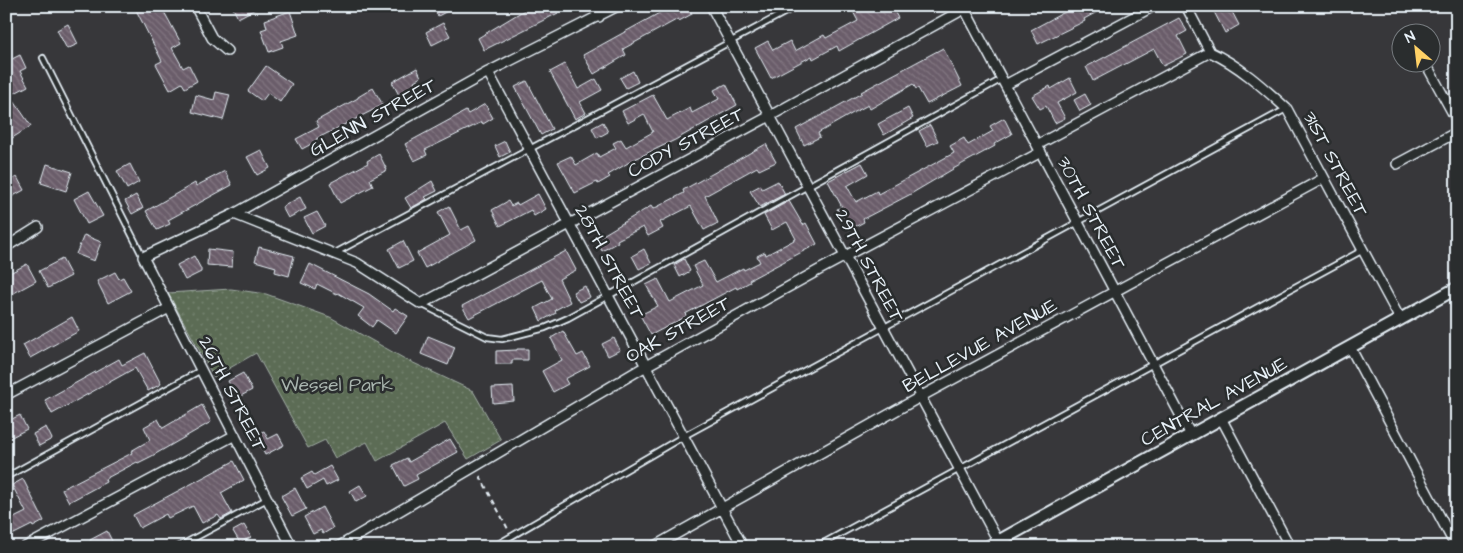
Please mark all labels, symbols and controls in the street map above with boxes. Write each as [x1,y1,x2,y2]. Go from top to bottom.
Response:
north arrow [1390,22,1440,72]
text: N [1402,26,1419,48]
street label: GLENN STREET [305,72,441,164]
street label: CODY STREET [623,101,749,185]
street label: 31ST STREET [1296,107,1374,222]
street label: 30TH STREET [1050,152,1132,274]
street label: 28TH STREET [567,200,651,324]
street label: 29TH STREET [828,205,910,327]
street label: OAK STREET [621,290,735,370]
street label: BELLEVUE AVENUE [898,292,1062,400]
street label: 26TH STREET [191,332,273,456]
street label: CENTRAL AVENUE [1136,350,1292,454]
park label: Wessel Park [281,372,393,399]

